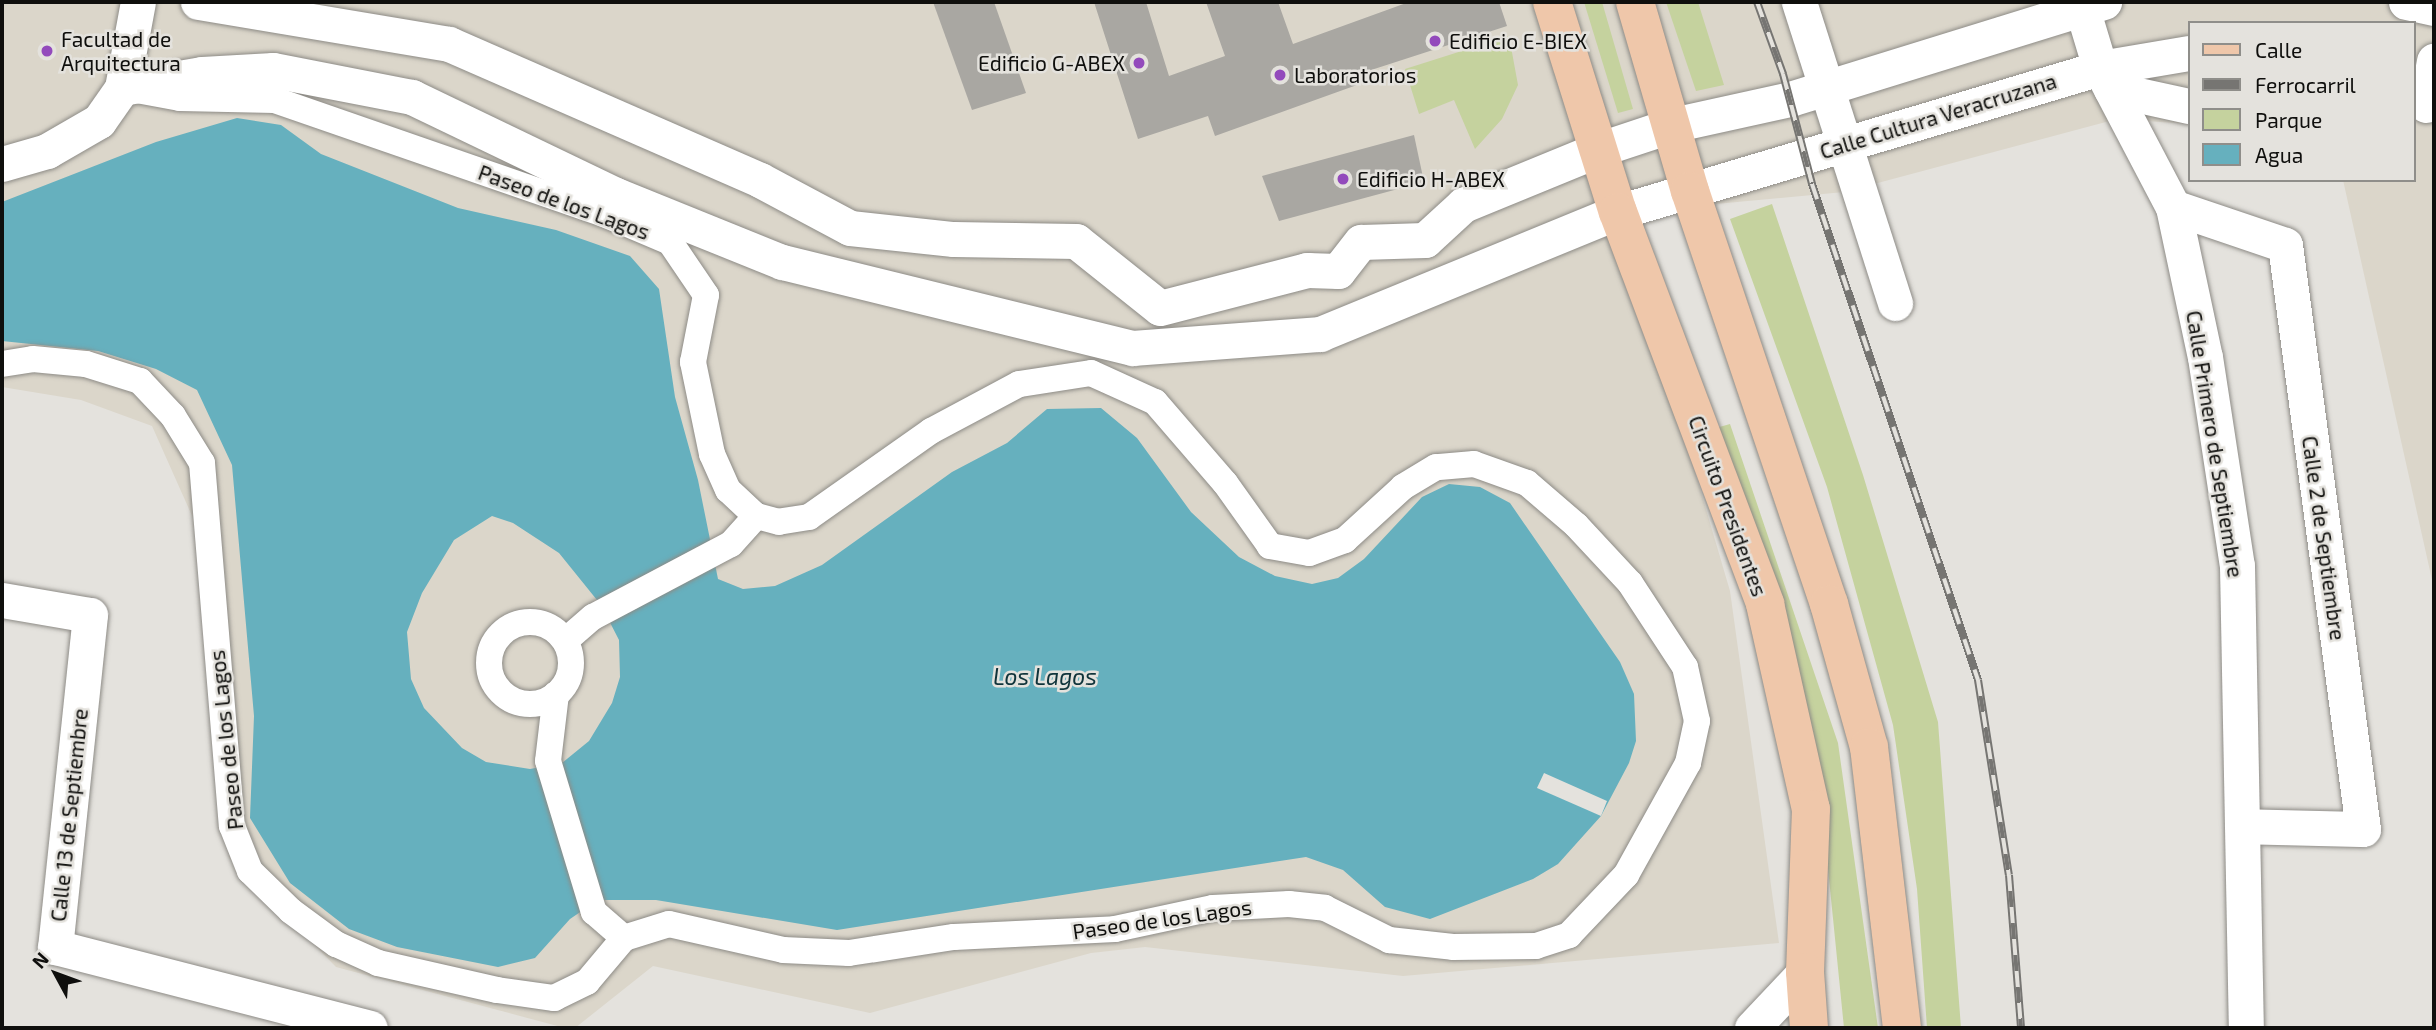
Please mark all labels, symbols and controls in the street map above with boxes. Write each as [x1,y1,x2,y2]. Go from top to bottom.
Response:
legend [2188,21,2415,182]
place label: Facultad de Arquitectura [61,26,181,76]
place label: Edificio E-BIEX [1449,28,1587,54]
marker: Edificio E-BIEX [1427,33,1443,49]
text: Calle [2255,37,2302,62]
marker: Facultad de Arquitectura [39,43,55,59]
place label: Edificio G-ABEX [978,50,1125,76]
marker: Edificio G-ABEX [1131,55,1147,71]
place label: Laboratorios [1294,62,1416,88]
marker: Laboratorios [1272,67,1288,83]
street label: Calle Cultura Veracruzana [1816,68,2060,164]
text: Ferrocarril [2255,72,2356,97]
text: Parque [2255,107,2322,132]
text: Agua [2255,142,2303,167]
street label: Paseo de los Lagos [475,159,653,245]
place label: Edificio H-ABEX [1357,166,1505,192]
marker: Edificio H-ABEX [1335,171,1351,187]
street label: Calle Primero de Septiembre [2181,309,2249,579]
street label: Circuito Presidentes [1684,412,1772,600]
street label: Calle 2 de Septiembre [2297,434,2351,642]
street label: Paseo de los Lagos [204,649,248,831]
water label: Los Lagos [993,662,1097,690]
street label: Calle 13 de Septiembre [45,707,93,923]
street label: Paseo de los Lagos [1071,894,1253,944]
north arrow [21,939,91,1009]
text: N [27,947,53,973]

